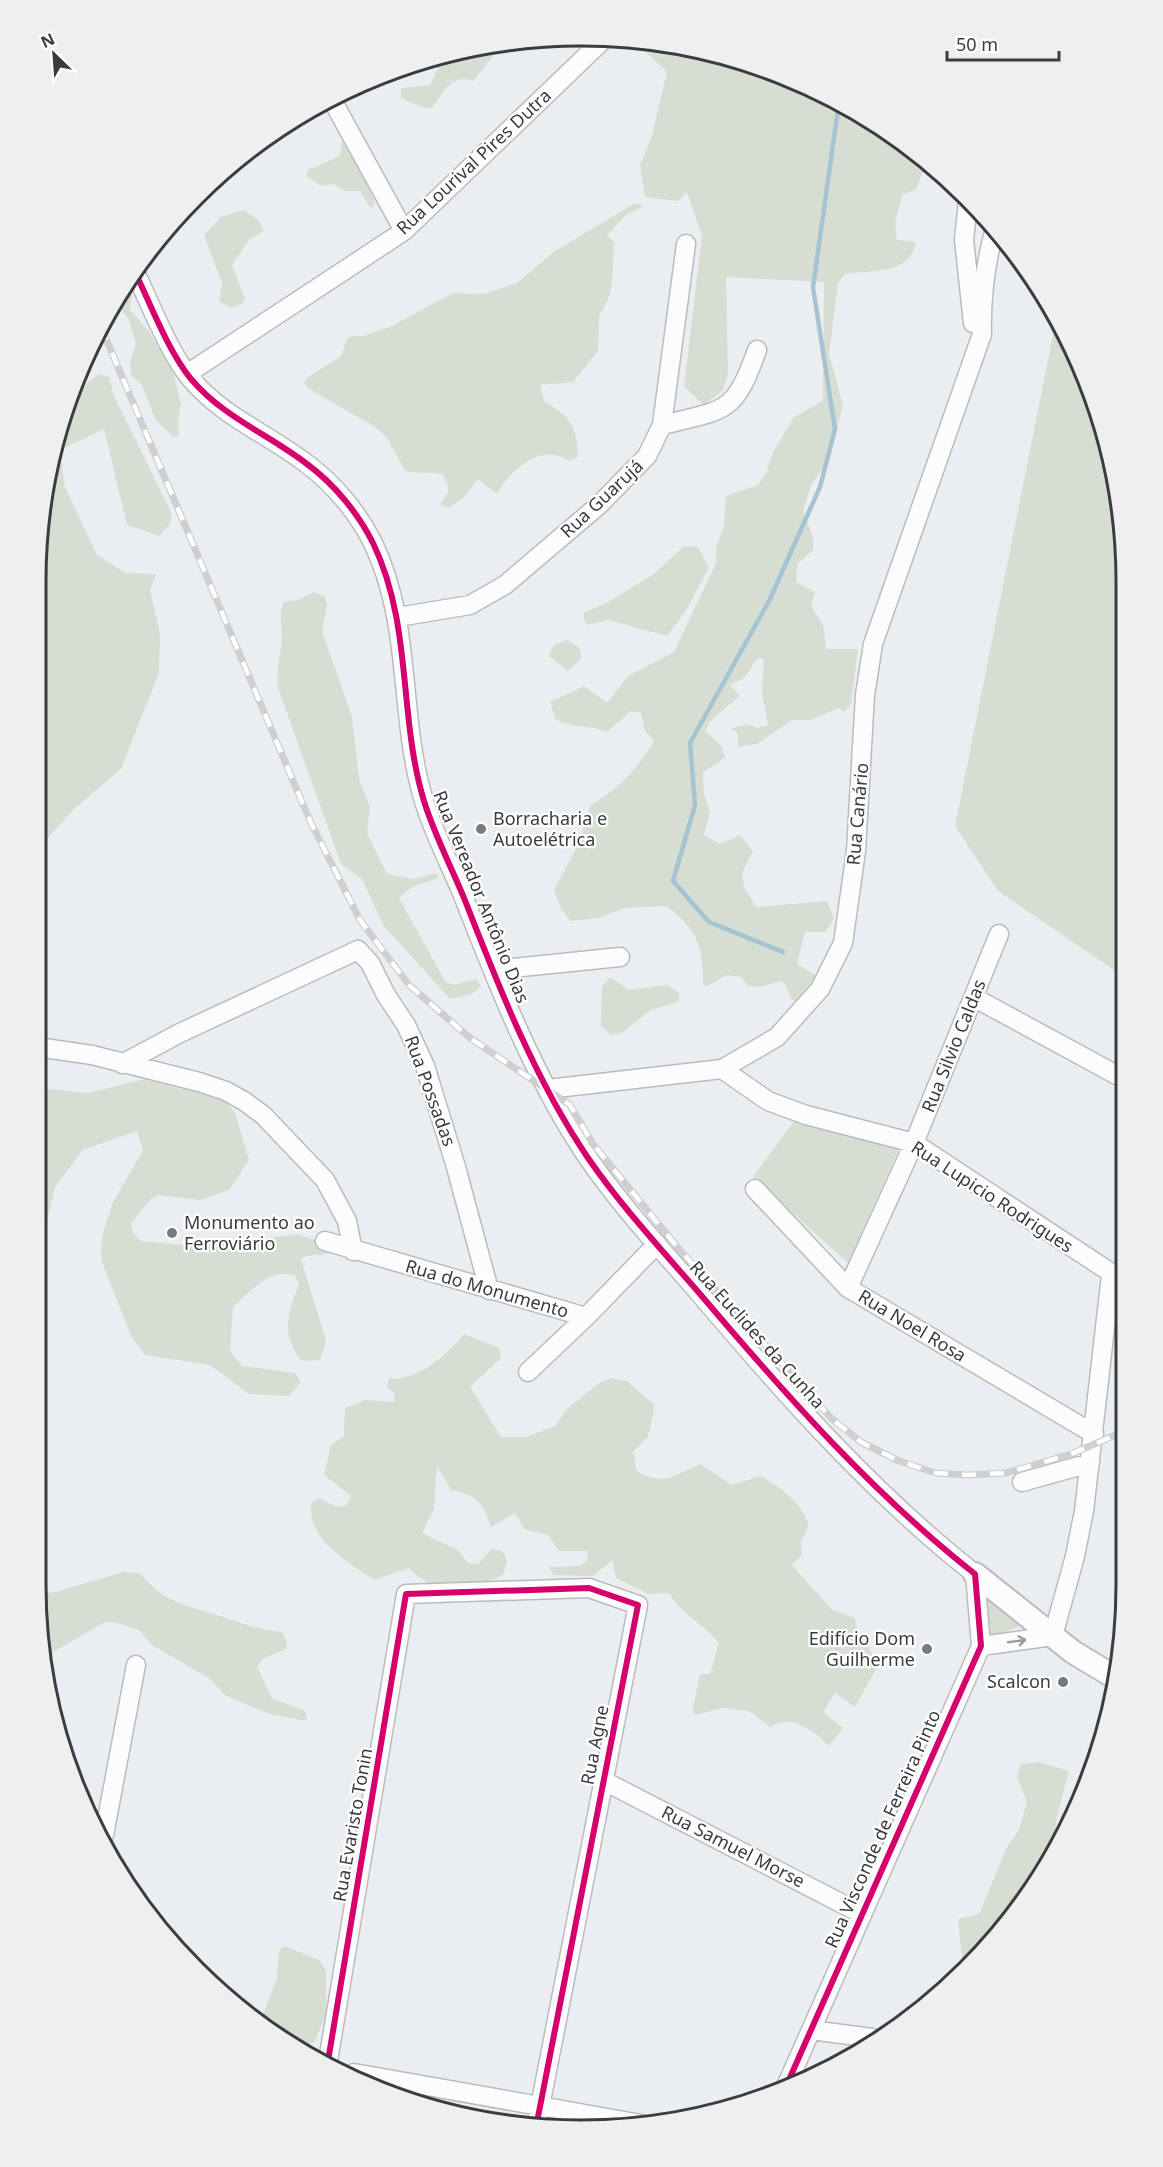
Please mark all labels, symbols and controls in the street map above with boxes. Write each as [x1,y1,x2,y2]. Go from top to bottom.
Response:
north arrow [24,24,84,84]
scale bar [947,24,1060,62]
text: N [37,28,58,53]
text: 50 m [956,32,998,56]
street label: Rua Lourival Pires Dutra [391,83,556,239]
street label: Rua Guarujá [555,454,648,543]
street label: Rua Canário [841,762,873,866]
street label: Rua Vereador Antônio Dias [428,787,536,1006]
place label: Borracharia e Autoelétrica [493,806,607,851]
marker: Borracharia e Autoelétrica [474,822,488,836]
street label: Rua Silvio Caldas [915,976,991,1116]
street label: Rua Possadas [400,1032,462,1149]
street label: Rua Lupicio Rodrigues [907,1135,1078,1258]
place label: Monumento ao Ferroviário [184,1210,315,1255]
marker: Monumento ao Ferroviário [165,1226,179,1240]
street label: Rua do Monumento [403,1253,572,1323]
street label: Rua Euclides da Cunha [685,1255,831,1413]
street label: Rua Noel Rosa [854,1283,971,1367]
place label: Edifício Dom Guilherme [809,1626,915,1671]
one-way arrow [1006,1636,1026,1647]
marker: Edifício Dom Guilherme [920,1642,934,1656]
place label: Scalcon [987,1669,1051,1693]
marker: Scalcon [1056,1675,1070,1689]
street label: Rua Agne [575,1703,614,1787]
street label: Rua Visconde de Ferreira Pinto [819,1706,946,1951]
street label: Rua Evaristo Tonin [327,1746,377,1904]
street label: Rua Samuel Morse [658,1800,809,1893]

